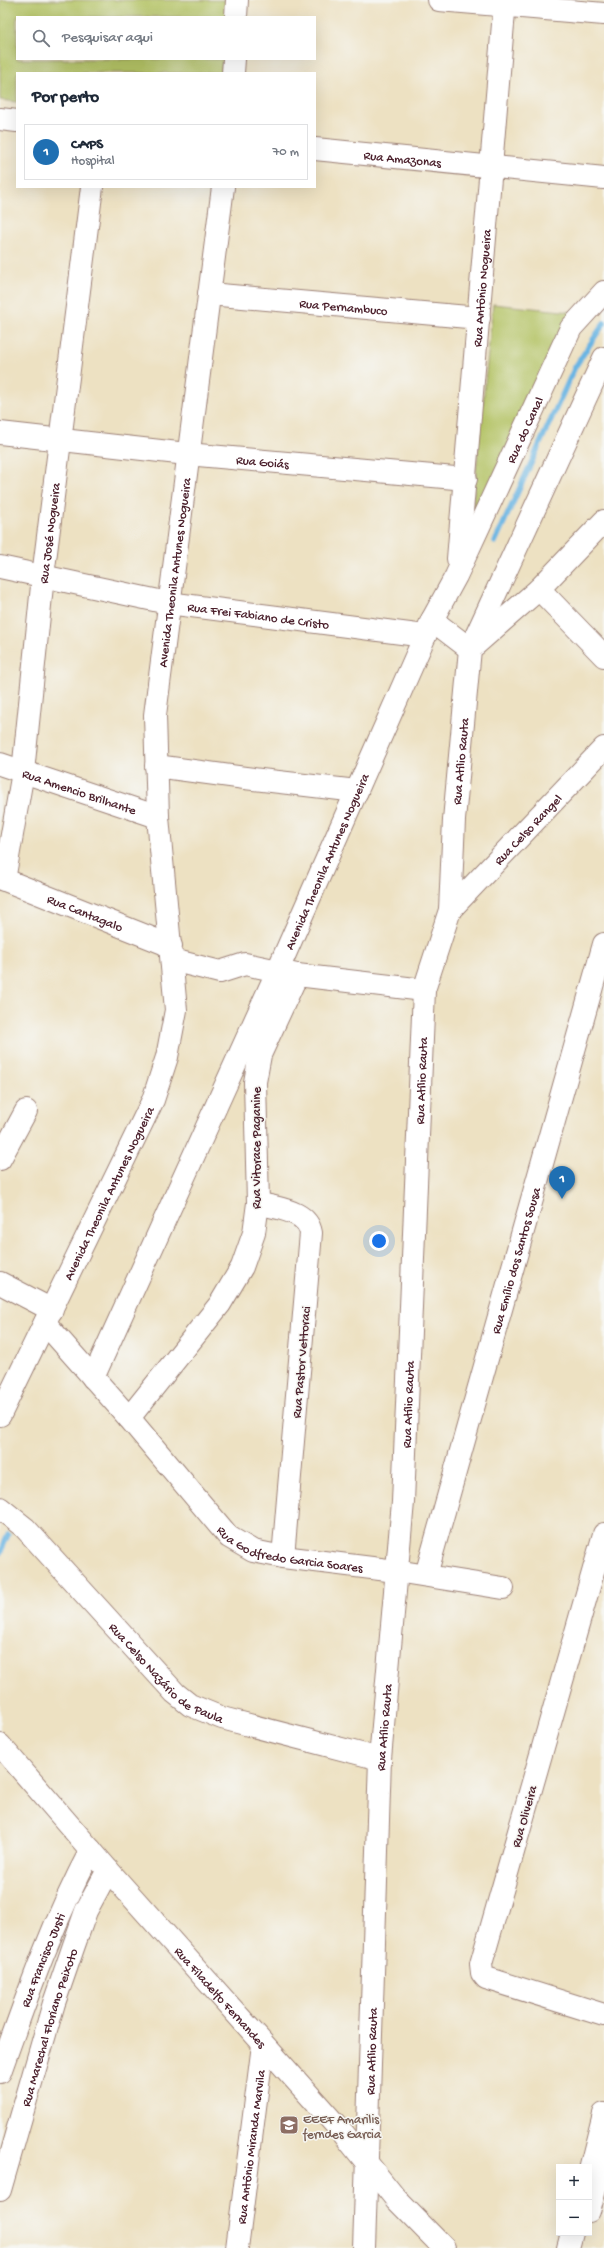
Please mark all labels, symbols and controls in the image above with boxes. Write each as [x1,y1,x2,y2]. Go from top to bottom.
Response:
search box [16,16,316,60]
icon: search [30,27,52,49]
text: Pesquisar aqui [62,29,153,47]
text: Por perto [32,88,99,108]
text: CAPS [71,136,103,154]
text: 1 [43,145,49,160]
text: 70 m [273,145,299,160]
street label: Rua Amazonas [363,149,443,172]
text: Hospital [71,154,115,169]
street label: Rua Antônio Nogueira [471,228,496,348]
street label: Rua Pernambuco [298,297,388,320]
street label: Rua do Canal [504,395,548,466]
street label: Rua Goiás [235,453,291,473]
street label: Avenida Theonila Antunes Nogueira [156,476,196,668]
street label: Rua José Nogueira [37,481,65,584]
street label: Rua Frei Fabiano de Cristo [186,601,330,634]
street label: Rua Atílio Rauta [450,716,474,806]
street label: Rua Amencio Brilhante [20,767,138,819]
street label: Avenida Theonila Antunes Nogueira [283,771,374,952]
street label: Rua Celso Rangel [492,792,566,869]
street label: Rua Cantagalo [44,892,125,936]
street label: Rua Atílio Rauta [413,1036,432,1125]
street label: Rua Vitorace Paganine [250,1087,265,1209]
street label: Avenida Theonila Antunes Nogueira [62,1104,159,1283]
pin: 1 [549,1166,575,1199]
street label: Rua Emílio dos Santos Sousa [489,1185,545,1336]
your location [369,1231,389,1251]
street label: Rua Pastor Vettoraci [290,1305,315,1419]
street label: Rua Atílio Rauta [400,1360,419,1448]
street label: Rua Godfredo Garcia Soares [213,1524,365,1577]
street label: Rua Celso Nazário de Paula [105,1621,226,1728]
street label: Rua Atílio Rauta [375,1683,397,1771]
street label: Rua Oliveira [509,1783,542,1849]
street label: Rua Francisco Justi [19,1911,70,2010]
street label: Rua Filadelfo Fernandes [170,1945,269,2053]
street label: Rua Marechal Floriano Peixoto [20,1947,82,2109]
street label: Rua Atílio Rauta [364,2007,382,2095]
street label: Rua Antônio Miranda Marvila [235,2068,270,2225]
place label: EEEF Amarilis ferndes Garcia [302,2113,382,2143]
school or university icon: EEEF Amarilis ferndes Garcia [278,2114,300,2136]
map controls [556,2164,592,2236]
button: + [556,2164,592,2200]
button: − [556,2200,592,2236]

